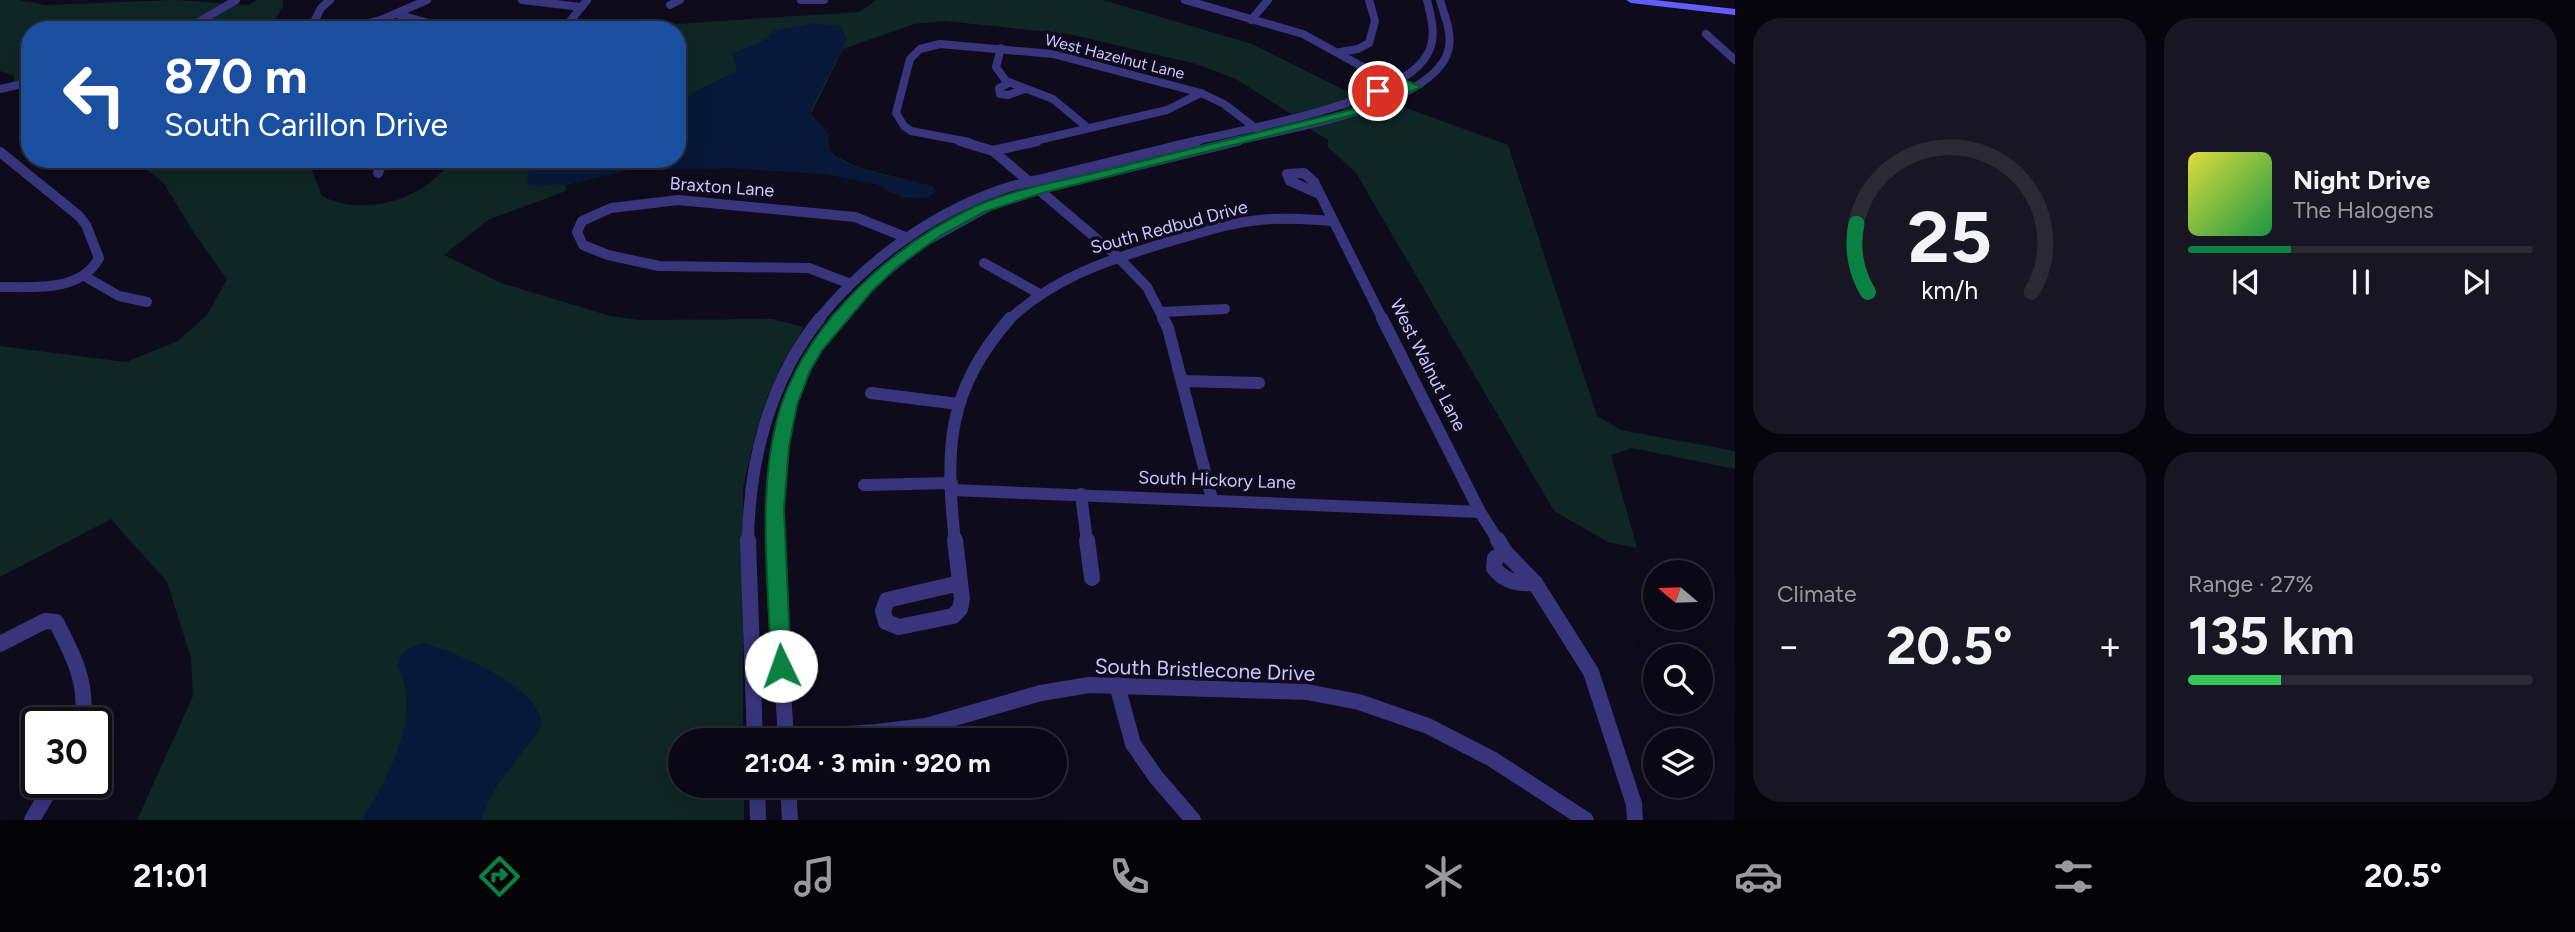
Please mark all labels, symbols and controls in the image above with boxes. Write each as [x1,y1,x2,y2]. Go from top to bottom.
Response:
street label: West Hazelnut Lane [1043,30,1187,83]
text: 870 m [164,46,307,105]
icon: left [49,49,140,140]
pin [1348,61,1408,121]
icon: arrive [1359,72,1397,110]
text: South Carillon Drive [164,106,448,144]
text: Night Drive [2293,164,2430,196]
street label: Braxton Lane [669,172,775,202]
text: 25 [1907,194,1992,281]
street label: South Redbud Drive [1088,195,1250,259]
text: The Halogens [2293,196,2434,224]
icon: previous [2227,263,2265,301]
icon: pause [2342,263,2380,301]
icon: next [2457,263,2495,301]
text: km/h [1921,275,1978,305]
street label: West Walnut Lane [1385,295,1471,435]
street label: South Hickory Lane [1138,466,1296,494]
north arrow [1643,560,1713,630]
map controls [1643,560,1713,798]
text: Range · 27% [2188,570,2314,598]
text: Climate [1777,580,1856,608]
text: 135 km [2188,605,2355,667]
text: 20.5° [1886,615,2013,677]
text: − [1777,623,1801,669]
text: + [2098,623,2122,669]
position arrow [744,629,818,703]
button: search [1643,644,1713,714]
street label: South Bristlecone Drive [1094,653,1316,686]
speed limit sign: 30 [21,707,112,798]
button: layers [1643,728,1713,798]
text: 21:04 · 3 min · 920 m [744,747,991,779]
icon: directions [475,852,524,901]
icon: music [790,852,839,901]
icon: phone [1105,852,1154,901]
icon: climate [1419,852,1468,901]
icon: car [1734,852,1783,901]
icon: filters [2049,852,2098,901]
text: 21:01 [133,857,209,895]
text: 20.5° [2364,857,2442,895]

